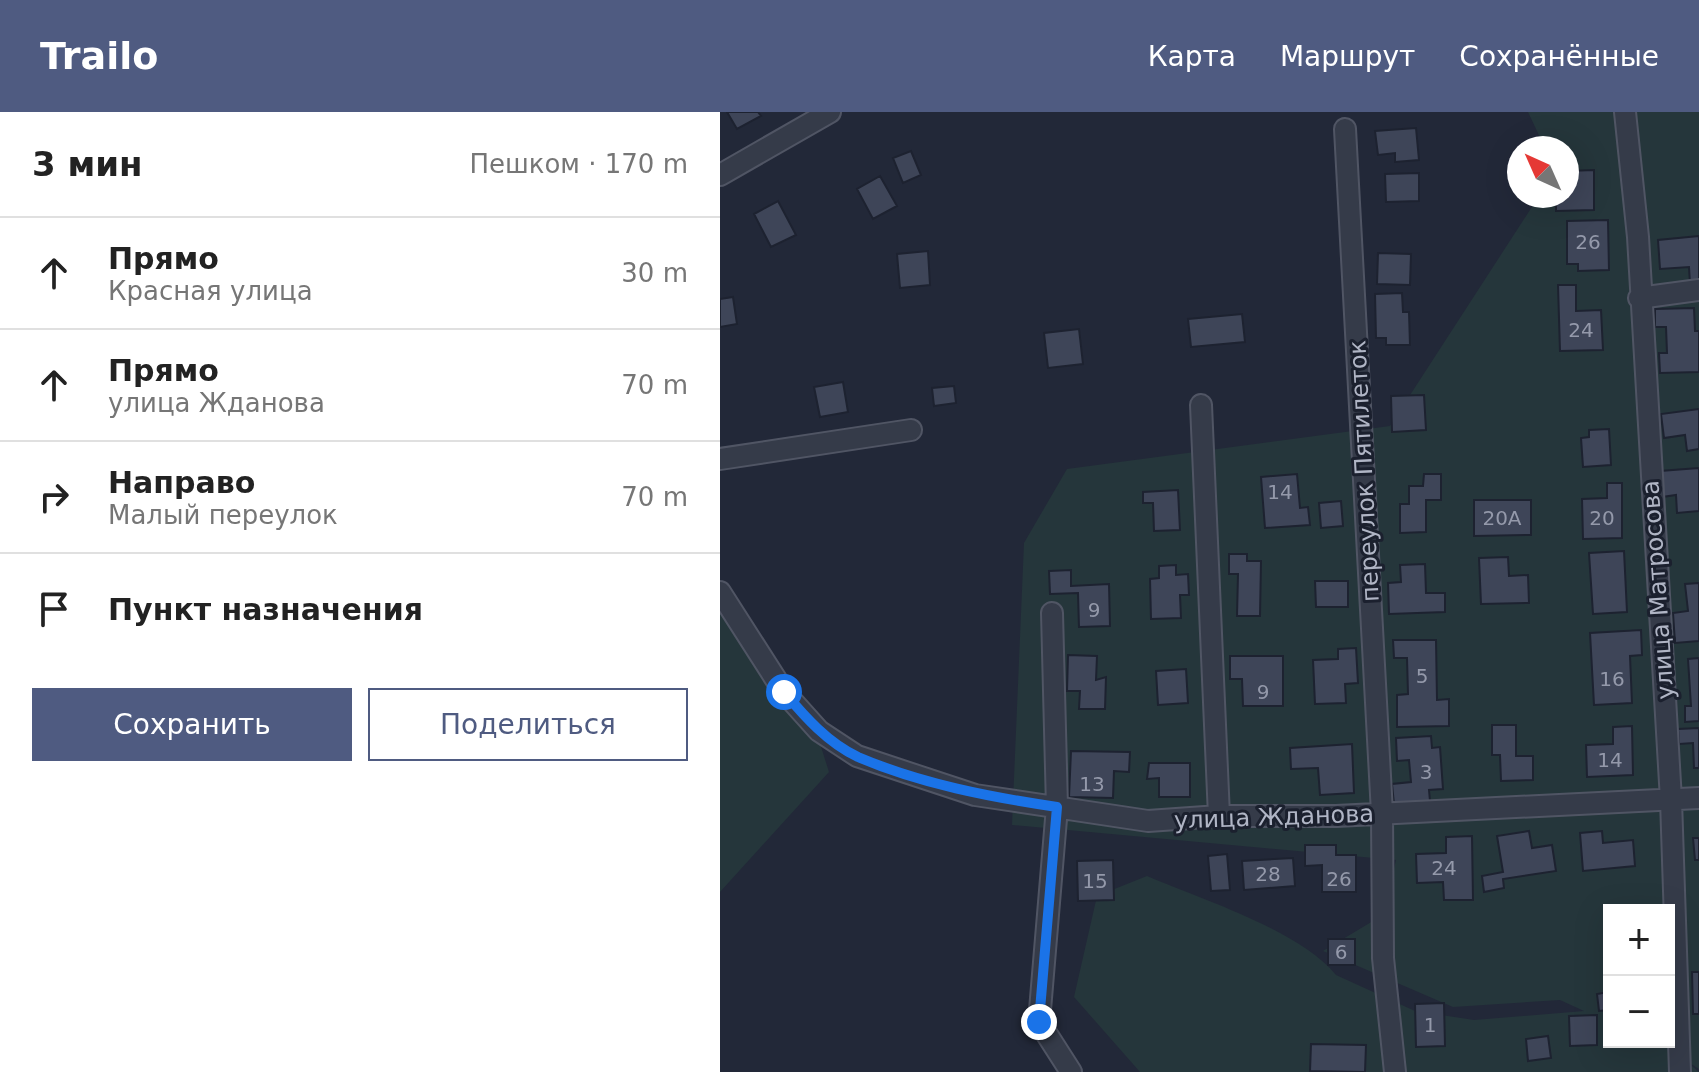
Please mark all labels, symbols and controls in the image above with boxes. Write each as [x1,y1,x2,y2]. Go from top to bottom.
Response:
text: Trailo [40,34,158,78]
text: Карта [1148,40,1236,73]
text: Маршрут [1280,40,1415,73]
text: Сохранённые [1459,40,1659,73]
north arrow [1507,136,1579,208]
text: 3 мин [32,144,143,184]
text: Пешком · 170 m [469,149,688,179]
house number: 26 [1575,230,1601,254]
text: Прямо [108,241,219,276]
icon: ahead [32,251,76,295]
text: 30 m [621,258,688,288]
text: Красная улица [108,276,313,306]
house number: 24 [1568,318,1594,342]
street label: переулок Пятилеток [1343,339,1385,603]
text: Прямо [108,353,219,388]
icon: ahead [32,363,76,407]
text: 70 m [621,370,688,400]
text: улица Жданова [108,388,325,418]
text: Направо [108,465,255,500]
icon: right [32,475,76,519]
street label: улица Матросова [1636,479,1680,701]
house number: 14 [1267,480,1293,504]
text: 70 m [621,482,688,512]
text: Малый переулок [108,500,338,530]
house number: 20А [1482,506,1522,530]
house number: 20 [1589,506,1615,530]
icon: arrive [32,587,76,631]
text: Пункт назначения [108,592,423,627]
house number: 9 [1088,598,1100,622]
house number: 5 [1416,664,1428,688]
house number: 16 [1599,667,1625,691]
route start [766,674,802,710]
house number: 9 [1257,680,1269,704]
button: Сохранить [32,688,352,761]
button: Поделиться [368,688,688,761]
house number: 14 [1597,748,1623,772]
house number: 3 [1420,760,1432,784]
house number: 13 [1079,772,1105,796]
street label: улица Жданова [1173,800,1375,834]
house number: 24 [1431,856,1457,880]
house number: 28 [1255,862,1281,886]
house number: 26 [1326,867,1352,891]
house number: 15 [1082,869,1108,893]
map controls [1603,904,1675,1048]
button: + [1603,904,1675,976]
house number: 6 [1335,940,1347,964]
button: − [1603,976,1675,1048]
route end [1021,1004,1057,1040]
house number: 1 [1424,1013,1436,1037]

